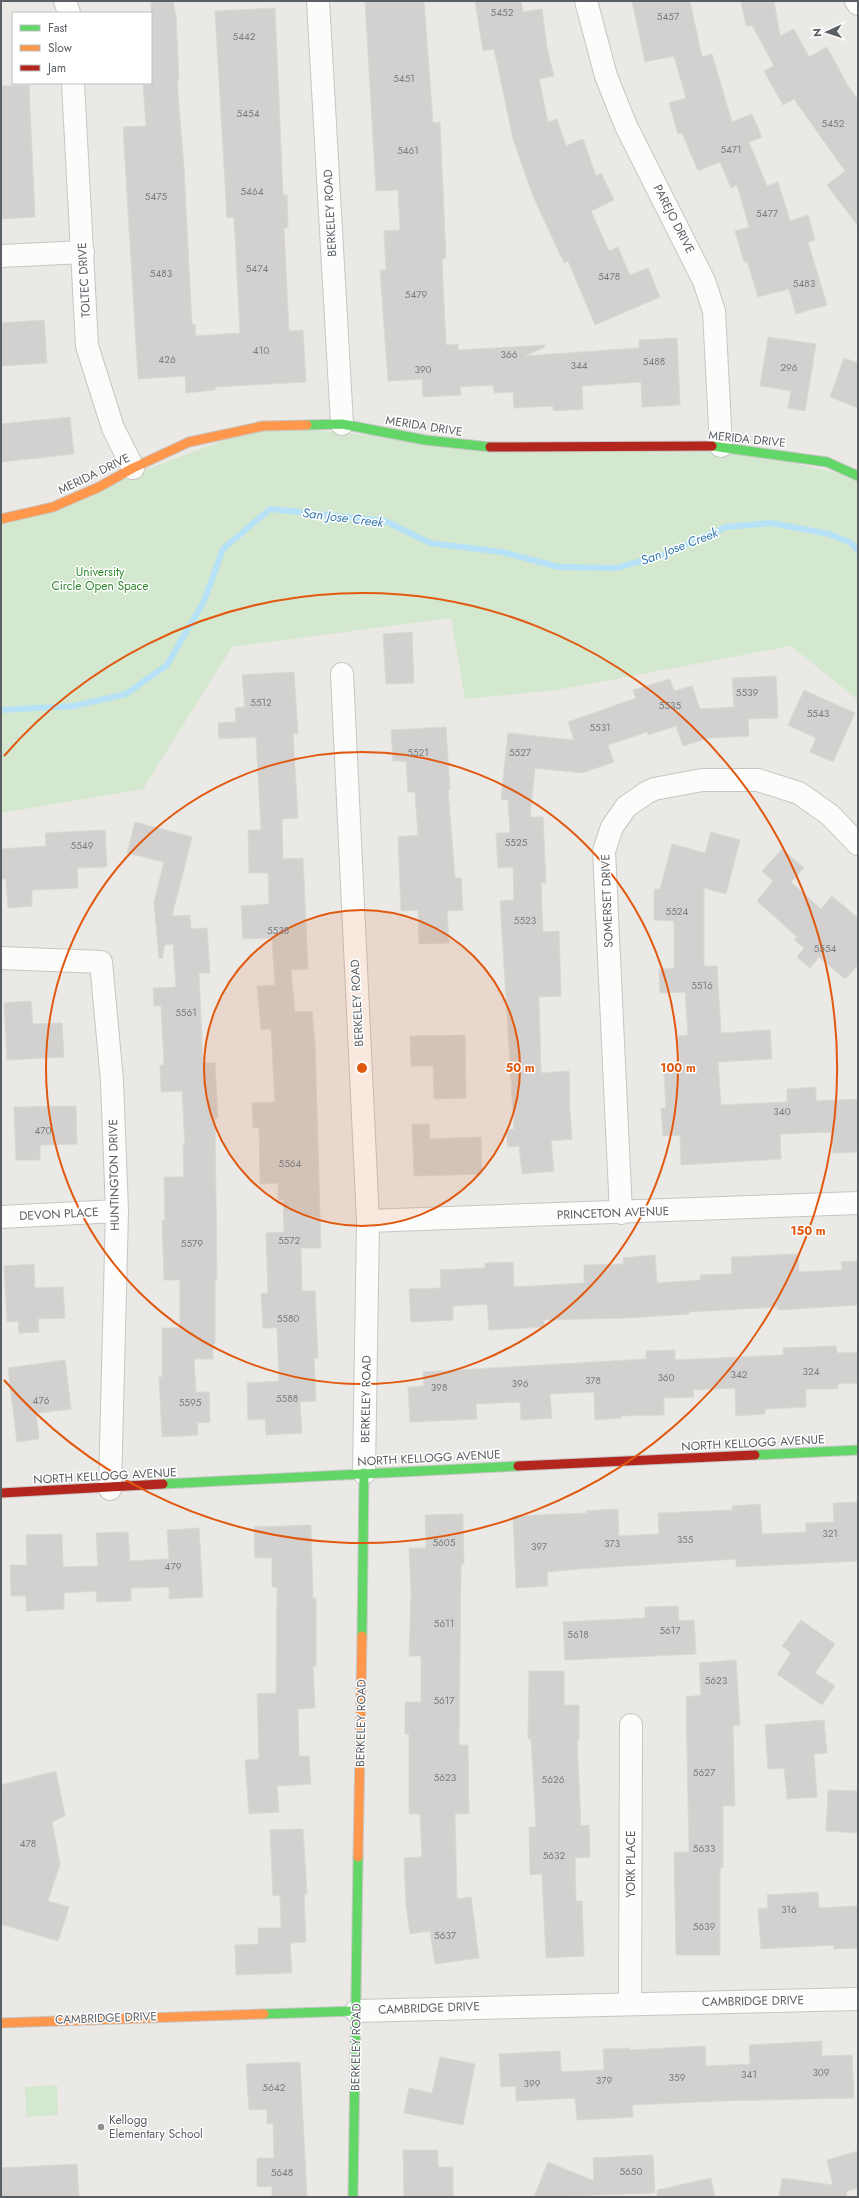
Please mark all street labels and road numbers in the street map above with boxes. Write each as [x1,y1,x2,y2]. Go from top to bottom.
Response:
street label: BERKELEY ROAD [319,169,341,257]
street label: PAREJO DRIVE [649,181,699,257]
street label: TOLTEC DRIVE [73,242,95,318]
street label: MERIDA DRIVE [384,411,464,441]
street label: MERIDA DRIVE [707,426,787,452]
street label: MERIDA DRIVE [55,449,133,499]
street label: SOMERSET DRIVE [596,854,618,948]
street label: BERKELEY ROAD [346,959,368,1047]
street label: HUNTINGTON DRIVE [104,1119,124,1231]
street label: PRINCETON AVENUE [557,1202,669,1224]
street label: DEVON PLACE [19,1203,99,1225]
street label: BERKELEY ROAD [356,1355,376,1443]
street label: NORTH KELLOGG AVENUE [681,1430,825,1456]
street label: NORTH KELLOGG AVENUE [357,1445,501,1471]
street label: NORTH KELLOGG AVENUE [33,1463,177,1489]
street label: BERKELEY ROAD [351,1679,371,1767]
street label: YORK PLACE [622,1830,640,1898]
street label: CAMBRIDGE DRIVE [702,1991,804,2011]
street label: CAMBRIDGE DRIVE [378,1997,480,2019]
street label: BERKELEY ROAD [346,2003,366,2091]
street label: CAMBRIDGE DRIVE [55,2007,157,2029]

